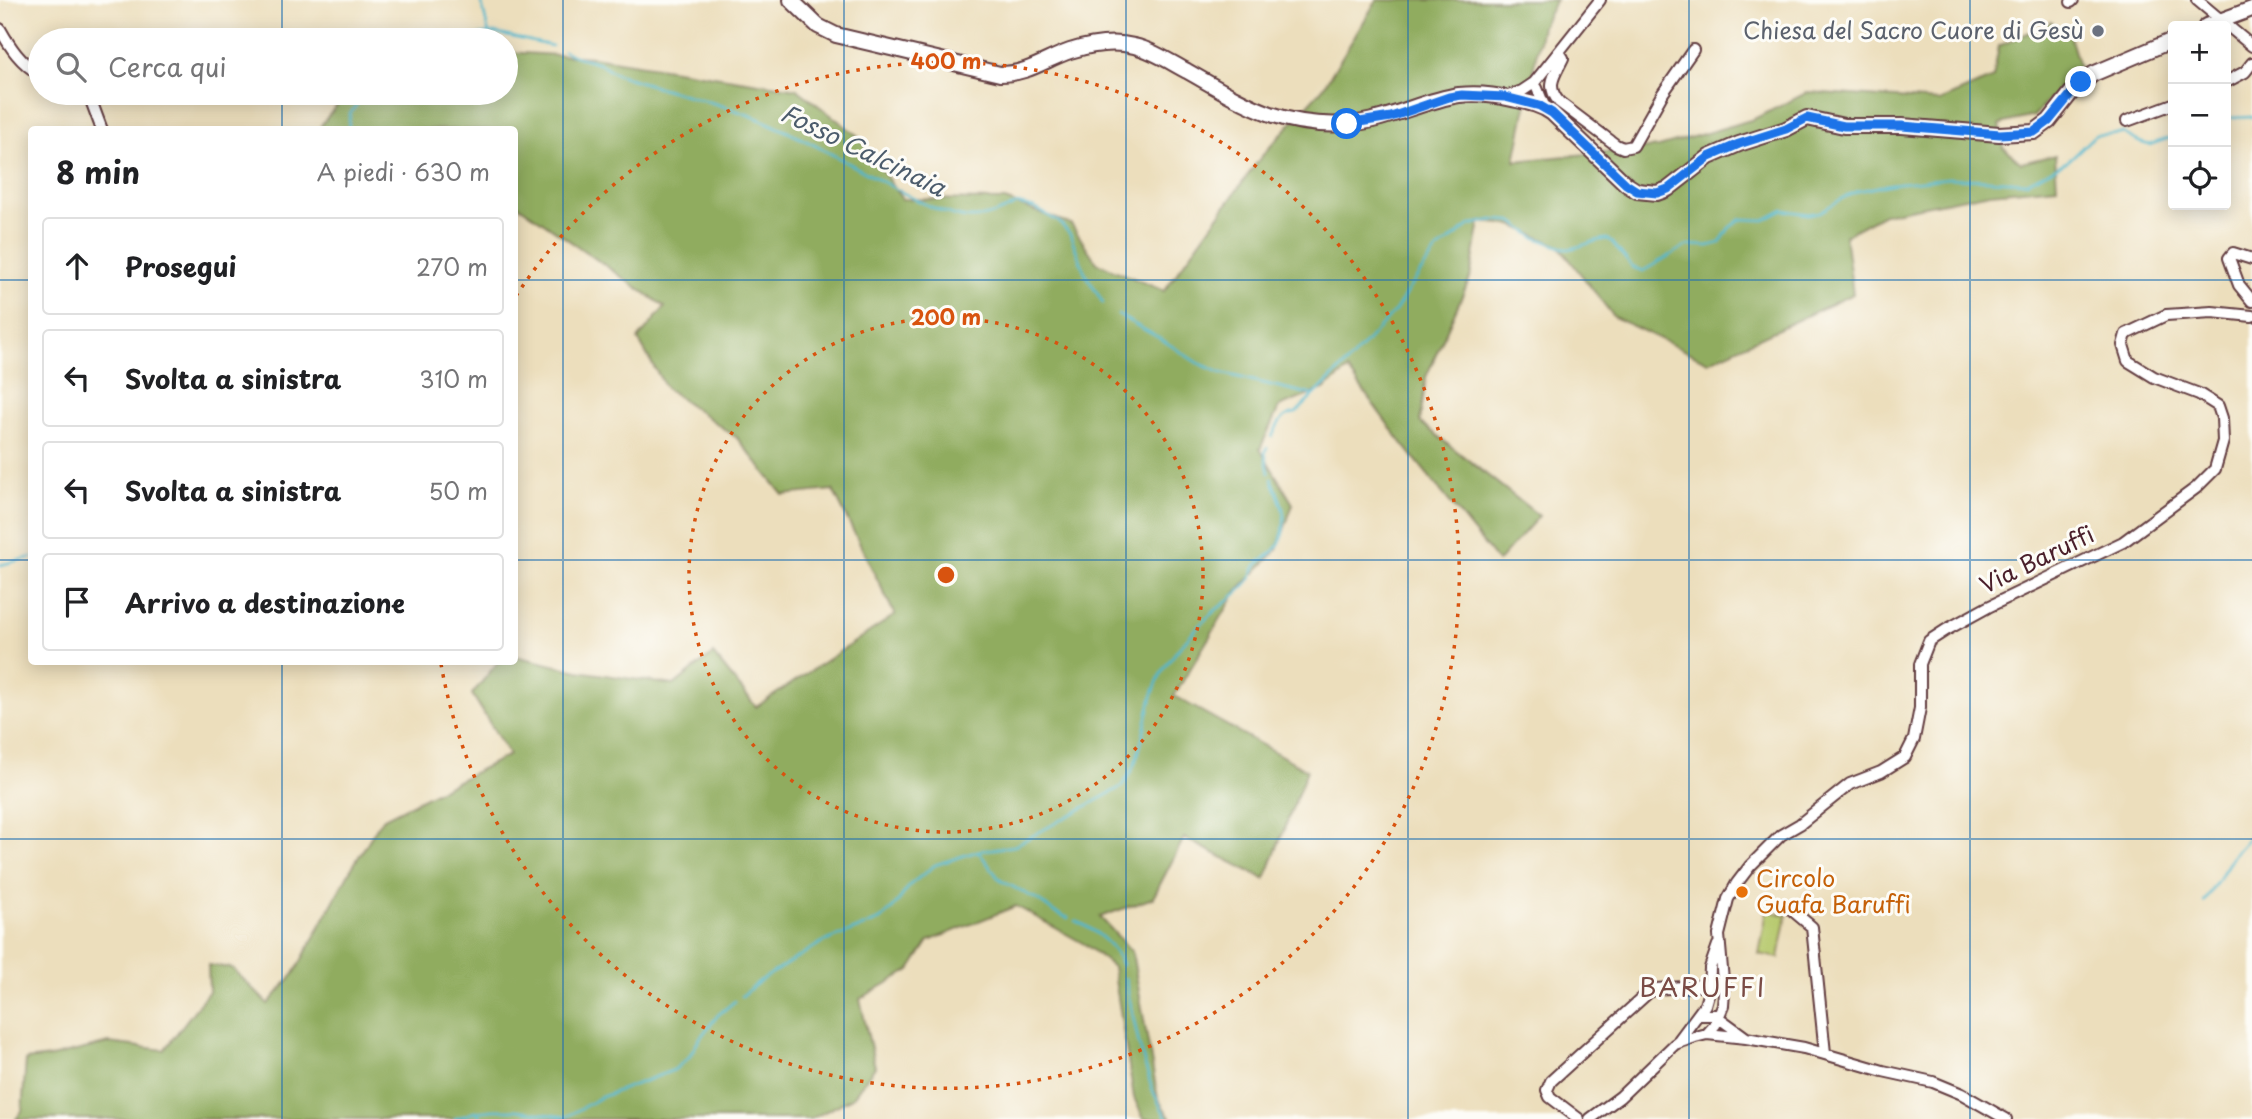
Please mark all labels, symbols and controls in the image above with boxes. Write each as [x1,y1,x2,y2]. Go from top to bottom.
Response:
place label: Chiesa del Sacro Cuore di Gesù [1743,12,2084,47]
map controls [2168,21,2231,210]
button: + [2168,21,2231,84]
marker: Chiesa del Sacro Cuore di Gesù [2090,23,2106,39]
search box [28,28,518,105]
text: 400 m [911,44,981,76]
text: Cerca qui [108,47,227,86]
icon: search [52,48,90,86]
route end [2065,66,2096,97]
button: − [2168,84,2231,147]
water label: Fosso Calcinaia [776,94,953,205]
route start [1331,108,1362,139]
button: locate [2168,147,2231,210]
text: 8 min [56,149,140,194]
text: A piedi · 630 m [317,154,490,189]
icon: ahead [58,247,96,285]
text: Prosegui [125,247,237,286]
text: 270 m [416,249,488,284]
text: 200 m [911,300,981,332]
icon: left [58,359,96,397]
text: Svolta a sinistra [125,359,341,398]
text: 310 m [419,361,488,396]
icon: left [58,471,96,509]
text: Svolta a sinistra [125,471,341,510]
text: 50 m [428,473,488,508]
street label: Via Baruffi [1973,516,2099,601]
centre of rings [934,563,958,587]
icon: arrive [58,583,96,621]
text: Arrivo a destinazione [125,583,405,622]
place label: Circolo Guafa Baruffi [1756,860,1911,921]
marker: Circolo Guafa Baruffi [1734,884,1750,900]
district label: BARUFFI [1639,967,1767,1006]

